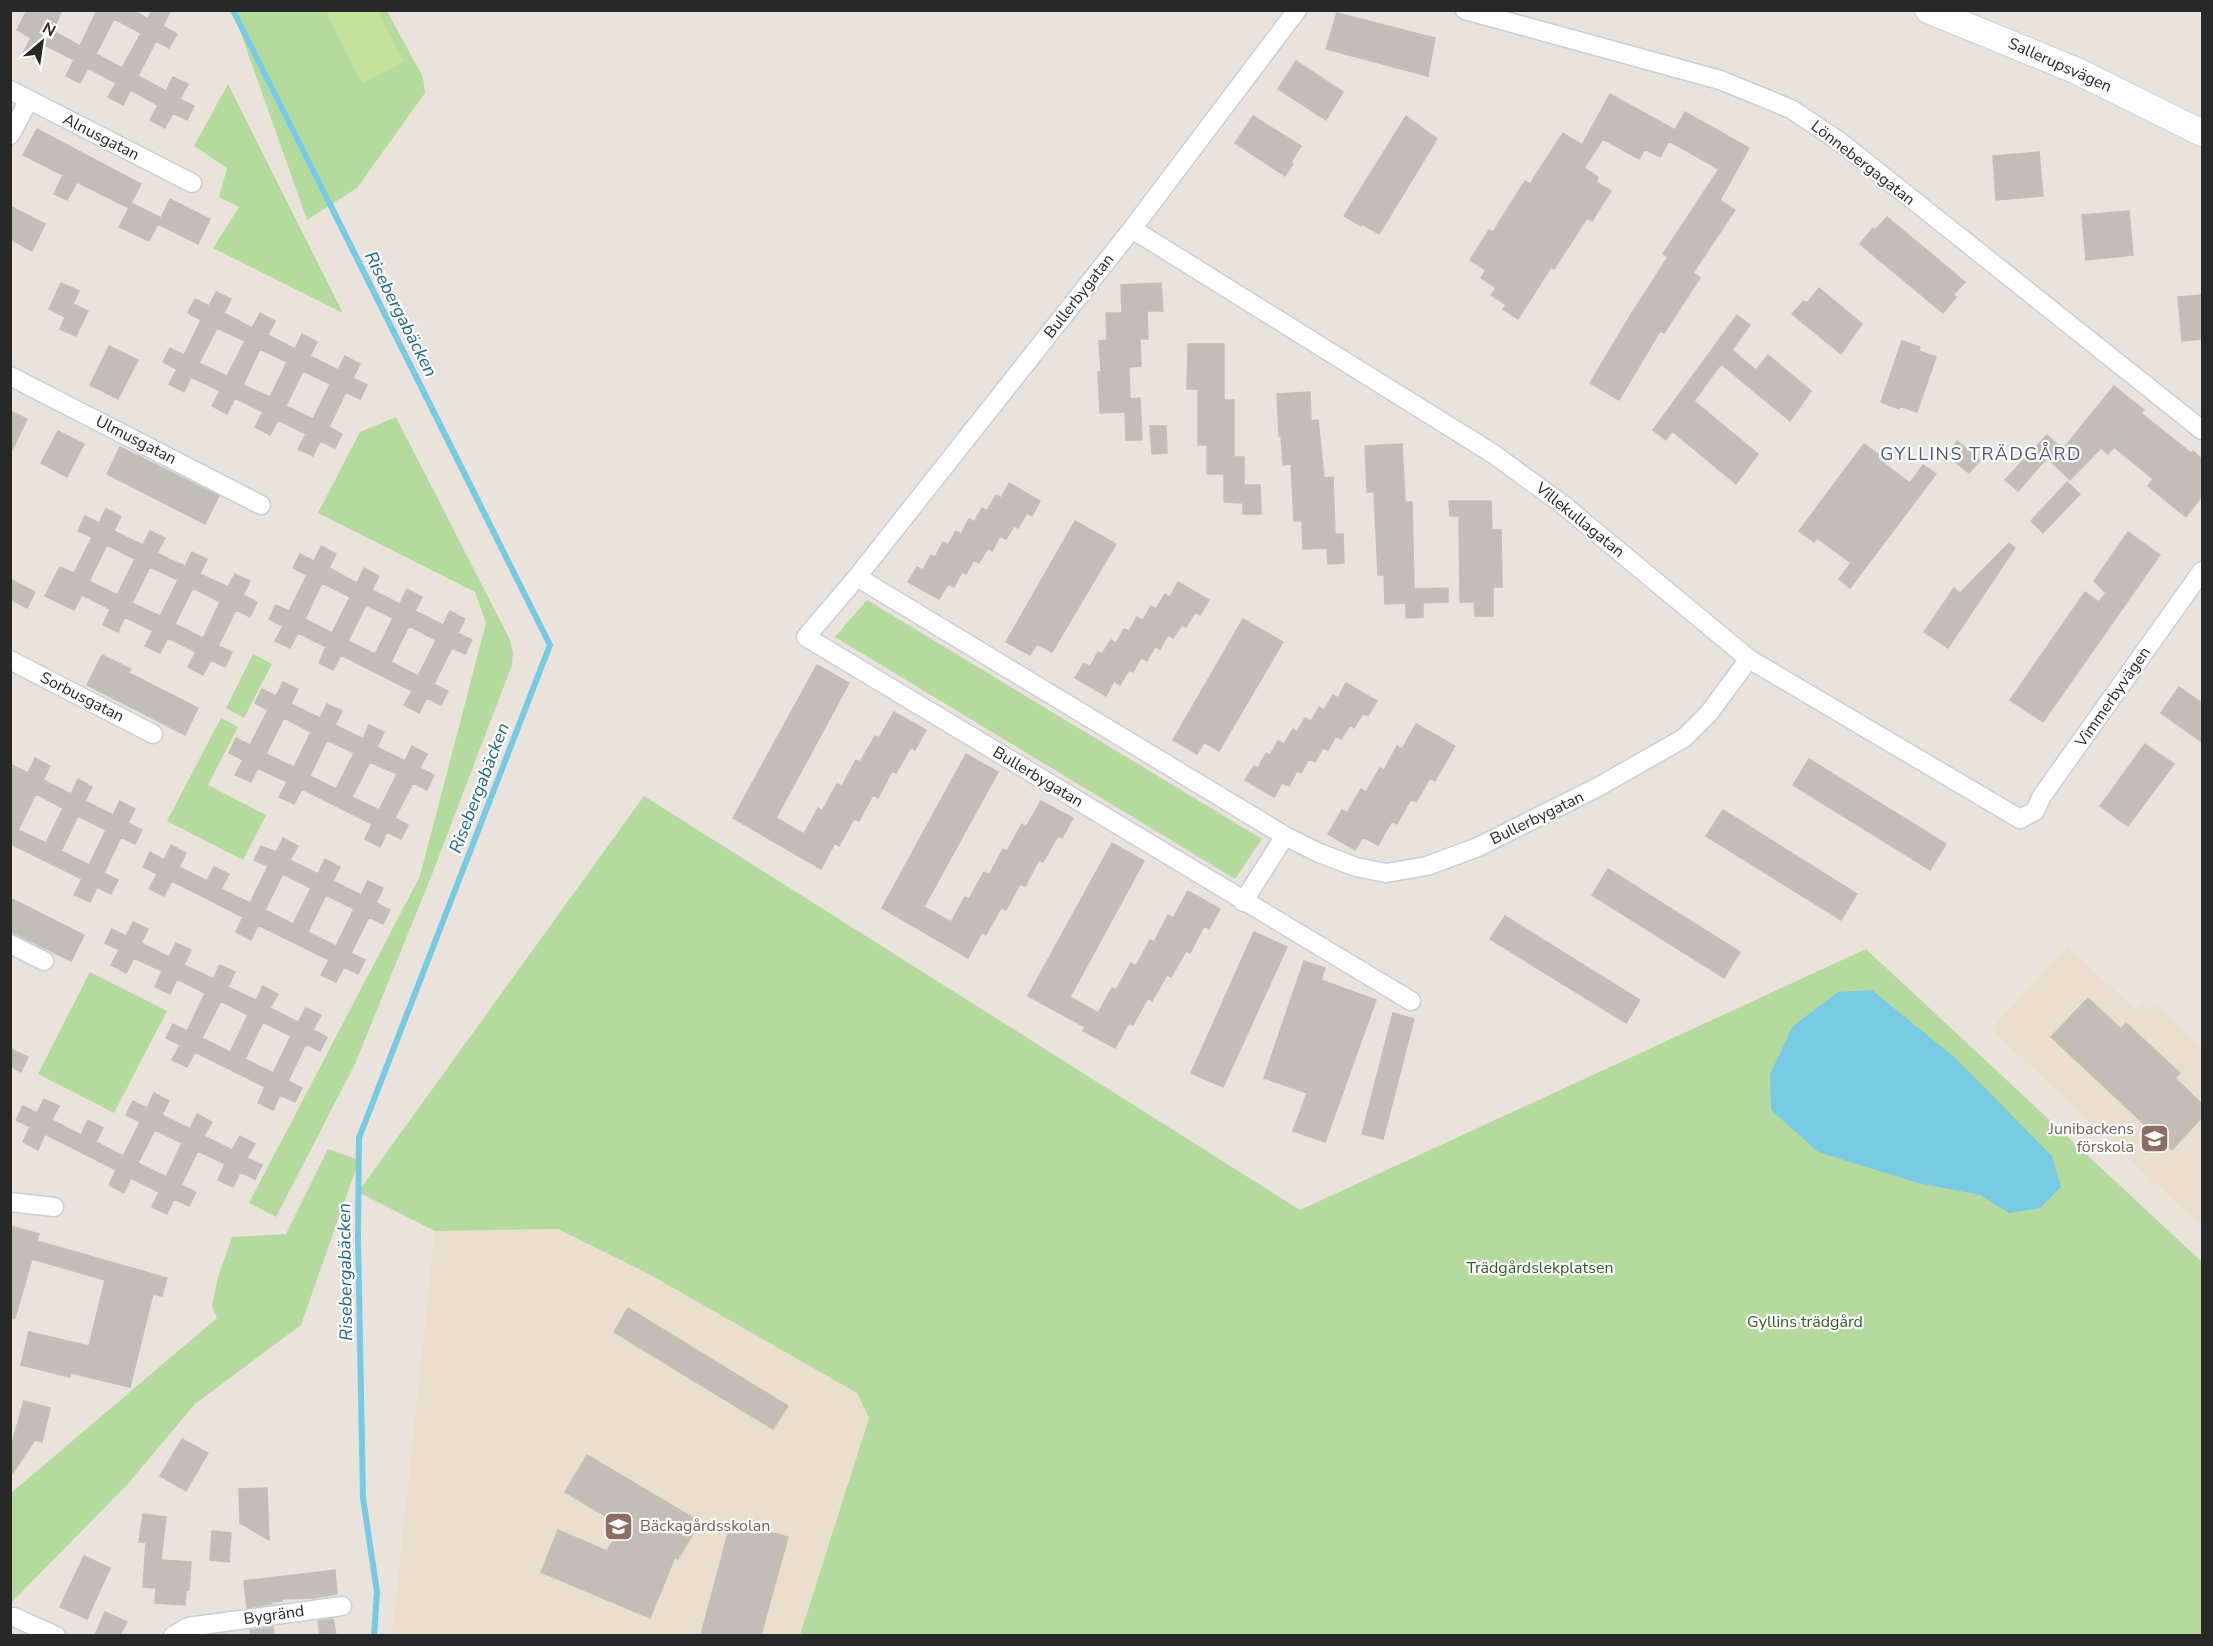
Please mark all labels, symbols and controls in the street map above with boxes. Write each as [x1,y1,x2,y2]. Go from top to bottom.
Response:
north arrow [12,12,72,72]
text: N [38,17,59,42]
street label: Sallerupsvägen [2005,32,2115,98]
street label: Alnusgatan [59,108,143,166]
street label: Lönnebergagatan [1806,115,1920,211]
water label: Risebergabäcken [359,247,443,381]
street label: Bullerbygatan [1039,249,1119,343]
street label: Ulmusgatan [92,410,180,470]
district label: GYLLINS TRÄDGÅRD [1880,442,2082,466]
street label: Villekullagatan [1530,477,1629,563]
street label: Vimmerbyvägen [2070,643,2156,752]
street label: Sorbusgatan [36,666,128,728]
water label: Risebergabäcken [443,719,515,857]
street label: Bullerbygatan [989,741,1087,813]
street label: Bullerbygatan [1486,786,1588,850]
place label: Junibackens förskola [2048,1118,2134,1158]
school or university icon: Junibackens förskola [2139,1122,2171,1154]
water label: Risebergabäcken [332,1203,358,1341]
park label: Trädgårdslekplatsen [1467,1257,1613,1279]
park label: Gyllins trädgård [1747,1311,1863,1333]
school or university icon: Bäckagårdsskolan [603,1510,635,1542]
place label: Bäckagårdsskolan [640,1515,770,1537]
street label: Bygränd [242,1600,306,1630]

